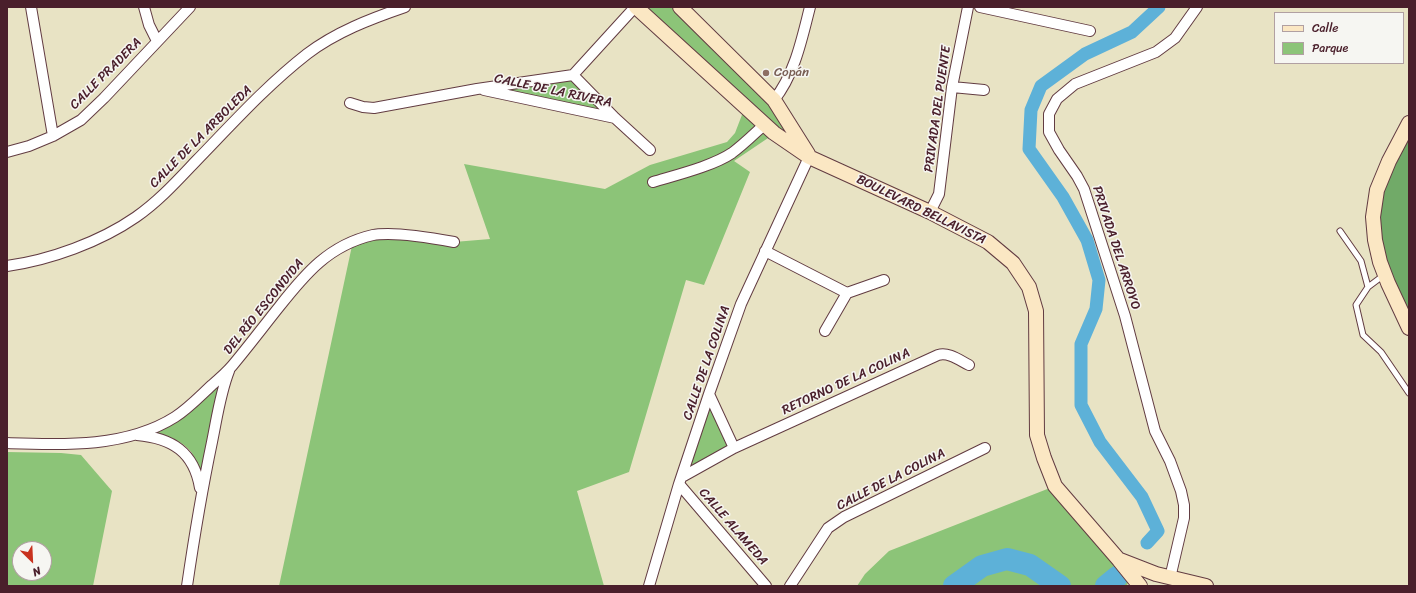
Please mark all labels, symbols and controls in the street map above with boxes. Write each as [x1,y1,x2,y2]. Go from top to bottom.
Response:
legend [1274,12,1404,64]
text: Calle [1312,17,1339,39]
street label: CALLE PRADERA [67,35,145,113]
text: Parque [1312,37,1348,59]
street label: PRIVADA DEL PUENTE [921,45,955,173]
place label: Copán [774,65,809,81]
marker: Copán [761,68,771,78]
street label: CALLE DE LA RIVERA [493,71,613,111]
street label: CALLE DE LA ARBOLEDA [147,83,255,191]
street label: BOULEVARD BELLAVISTA [854,172,988,248]
street label: PRIVADA DEL ARROYO [1089,184,1143,312]
street label: DEL RÍO ESCONDIDA [221,256,307,358]
street label: CALLE DE LA COLINA [680,304,734,422]
street label: RETORNO DE LA COLINA [780,345,912,419]
street label: CALLE DE LA COLINA [834,446,948,514]
street label: CALLE ALAMEDA [695,485,771,569]
north arrow [12,541,52,581]
text: N [29,561,44,582]

